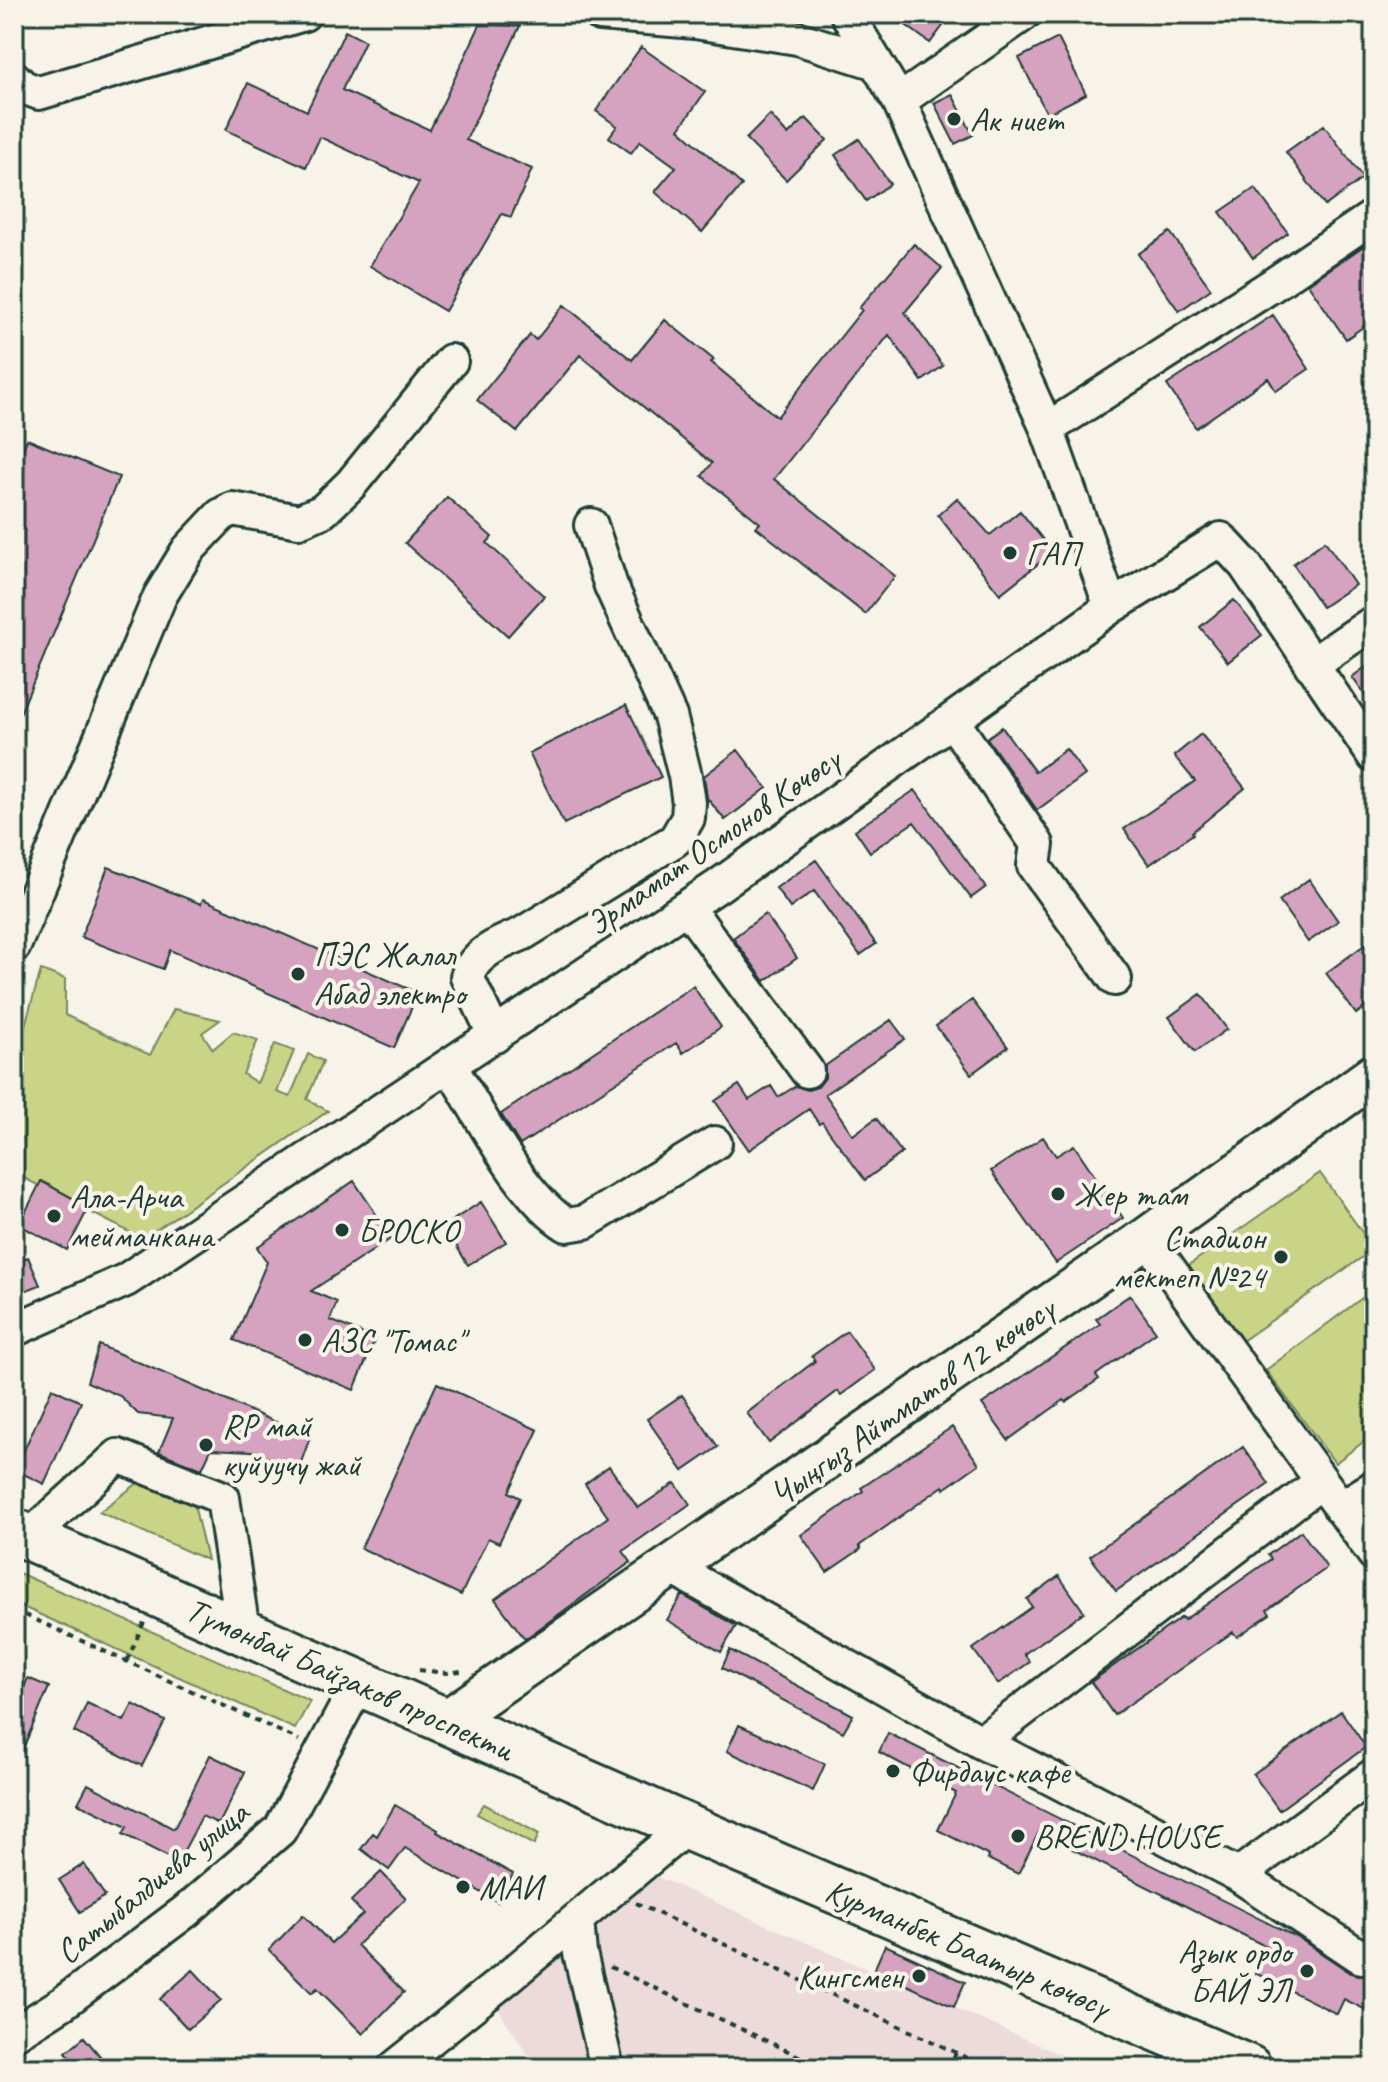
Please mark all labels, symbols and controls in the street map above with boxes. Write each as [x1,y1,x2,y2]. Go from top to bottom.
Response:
place label: Ак ниет [970,98,1065,141]
marker: Ак ниет [945,110,963,128]
place label: ГАП [1026,532,1084,575]
marker: ГАП [1001,544,1019,562]
street label: Эрмамат Осмонов Көчөсү [578,736,850,945]
place label: ПЭС Жалал Абад электро [314,933,469,1015]
marker: ПЭС Жалал Абад электро [289,965,307,983]
place label: Жер там [1074,1173,1189,1216]
place label: Ала-Арча мейманкана [70,1175,216,1257]
marker: Жер там [1049,1185,1067,1203]
marker: Ала-Арча мейманкана [45,1207,63,1225]
place label: БРОСКО [358,1209,462,1252]
place label: Стадион мектеп №24 [1114,1216,1269,1298]
marker: БРОСКО [333,1221,351,1239]
marker: Стадион мектеп №24 [1272,1248,1290,1266]
street label: Чыңгыз Айтматов 12 көчөсү [761,1285,1065,1516]
place label: АЗС "Томас" [321,1319,471,1362]
marker: АЗС "Томас" [296,1331,314,1349]
place label: RP май куйуучу жай [222,1404,362,1486]
marker: RP май куйуучу жай [197,1436,215,1454]
street label: Түмөнбай Байзаков проспекти [180,1587,522,1771]
place label: Фирдаус кафе [909,1750,1072,1793]
marker: Фирдаус кафе [884,1762,902,1780]
street label: Сатыбалдиева улица [47,1790,259,1973]
place label: BREND HOUSE [1034,1815,1224,1858]
marker: BREND HOUSE [1009,1827,1027,1845]
place label: МАИ [479,1866,548,1909]
street label: Курманбек Баатыр көчөсү [819,1869,1119,2028]
marker: МАИ [454,1878,472,1896]
place label: Азык ордо БАЙ ЭЛ [1178,1930,1295,2012]
place label: Кингсмен [797,1955,905,1998]
marker: Азык ордо БАЙ ЭЛ [1298,1962,1316,1980]
marker: Кингсмен [910,1967,928,1985]

